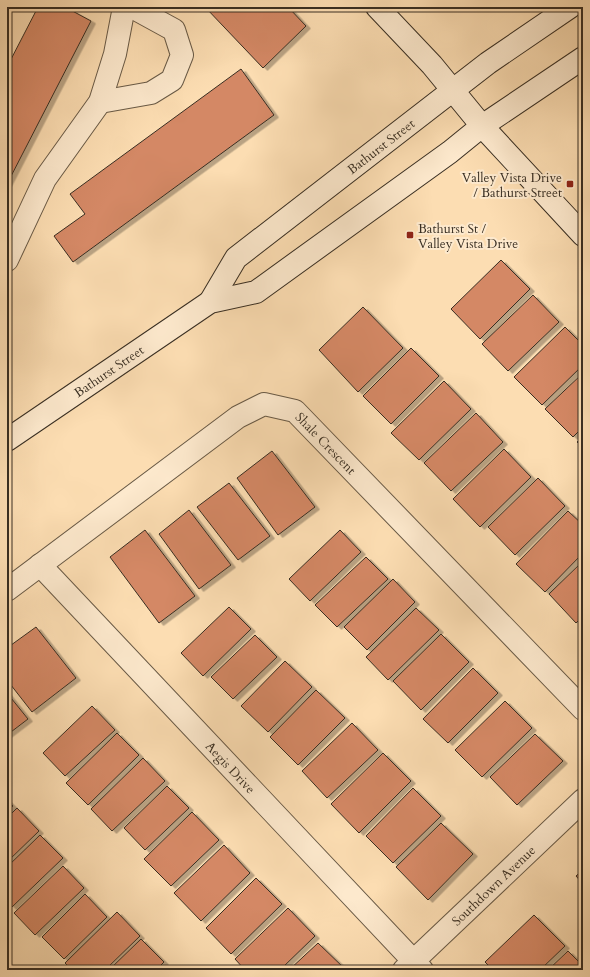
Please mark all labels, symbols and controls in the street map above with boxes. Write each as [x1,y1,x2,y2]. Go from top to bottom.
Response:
street label: Bathurst Street [344,115,419,179]
place label: Valley Vista Drive / Bathurst Street [462,169,562,202]
marker: Valley Vista Drive / Bathurst Street [565,179,575,189]
place label: Bathurst St / Valley Vista Drive [418,220,518,253]
marker: Bathurst St / Valley Vista Drive [405,230,415,240]
street label: Bathurst Street [71,341,148,402]
street label: Shale Crescent [291,409,360,479]
street label: Aegis Drive [201,738,259,798]
street label: Southdown Avenue [448,842,540,930]

